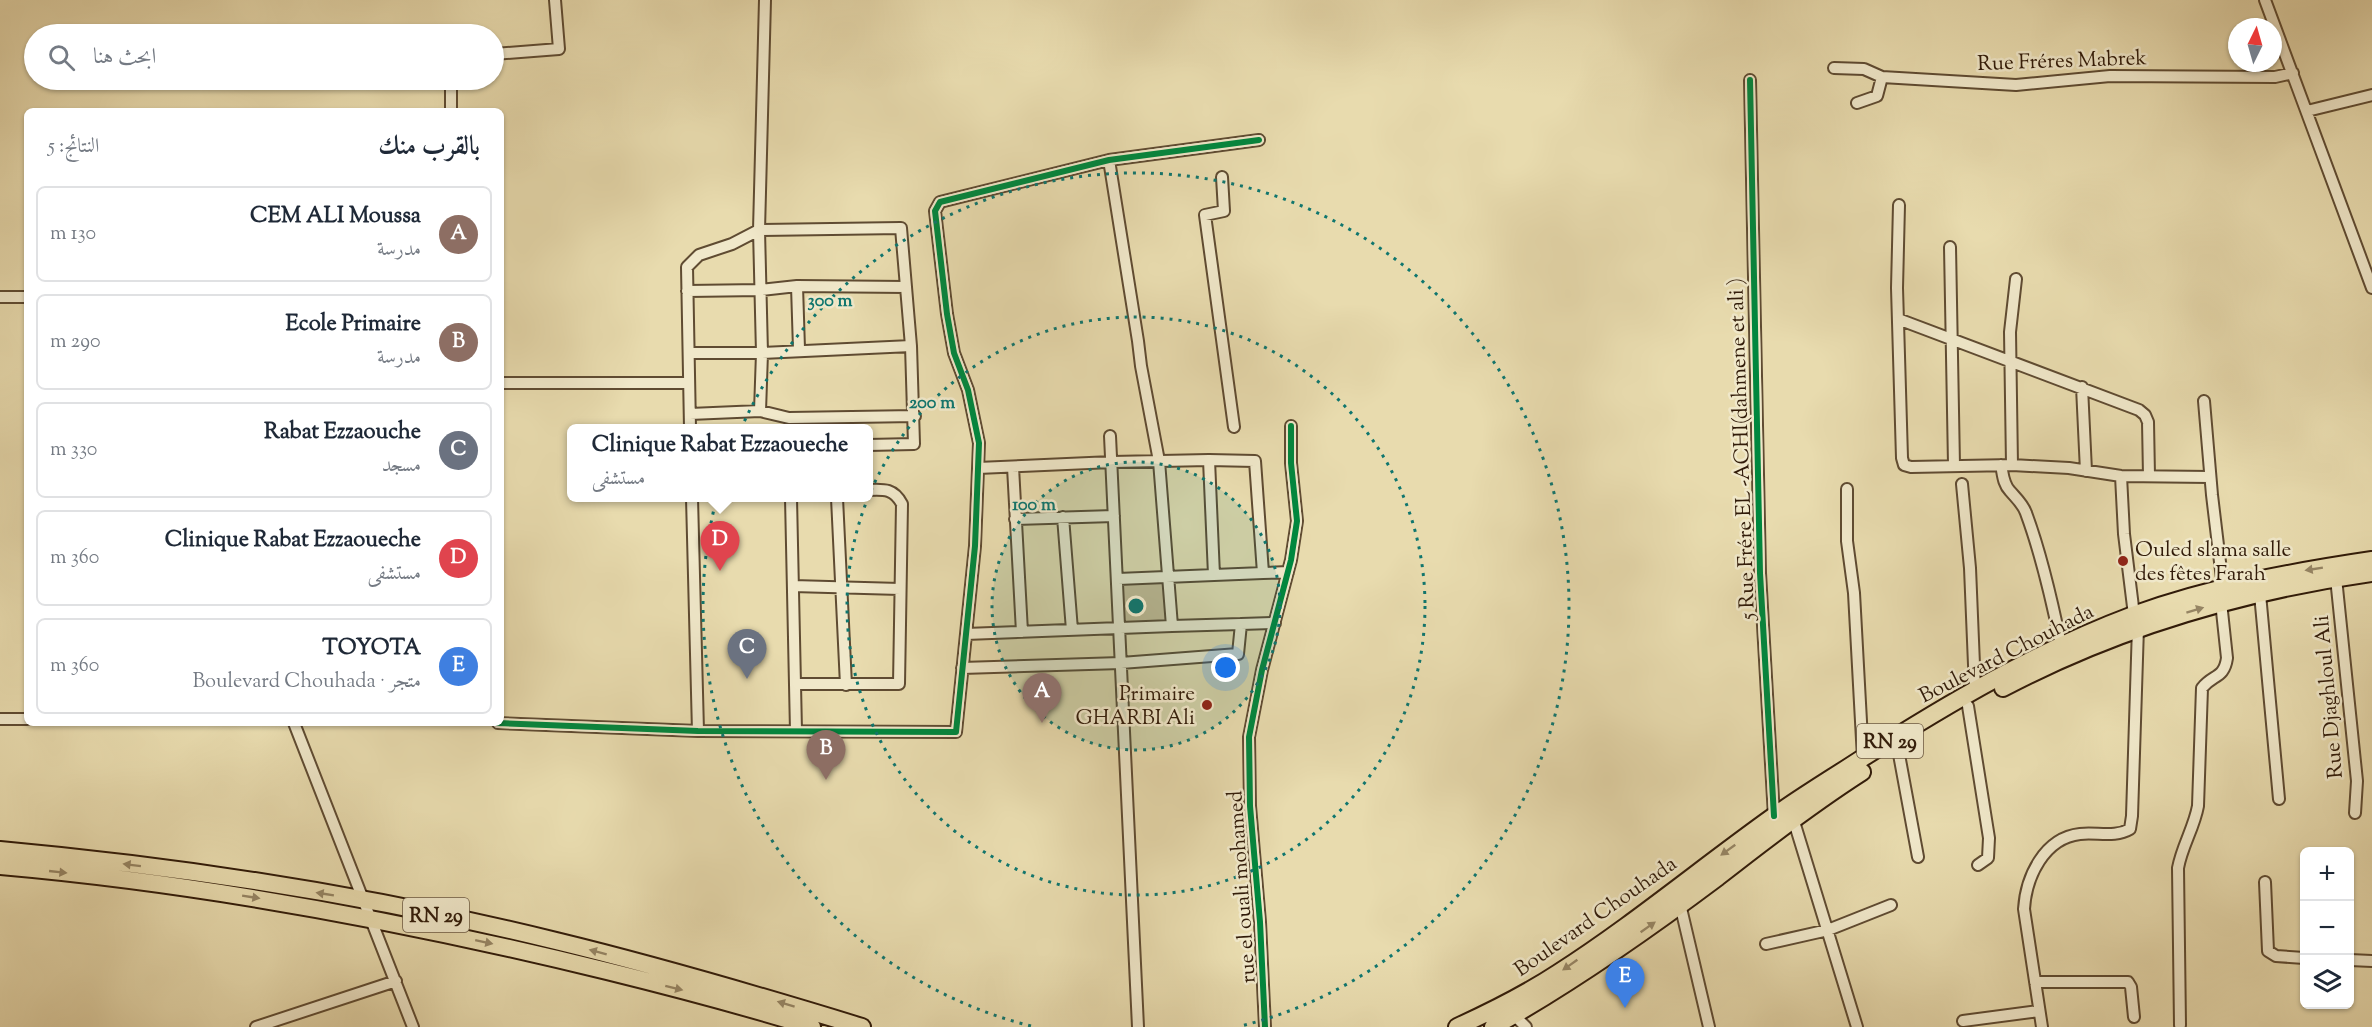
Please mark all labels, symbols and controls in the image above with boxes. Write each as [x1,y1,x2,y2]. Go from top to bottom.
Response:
north arrow [2228,18,2282,72]
search box [24,24,504,90]
icon: search [45,41,78,74]
text: ابحث هنا [93,42,156,74]
street label: Rue Fréres Mabrek [1977,44,2148,80]
text: بالقرب منك [378,129,480,166]
text: النتائج: 5 [48,133,99,162]
text: CEM ALI Moussa [250,201,421,233]
text: 130 m [50,220,96,249]
text: A [450,220,467,249]
text: مدرسة [377,236,421,265]
street label: 5 Rue Frére EL -ACHI(dahmene et ali ) [1722,277,1764,621]
text: 300 m [808,289,853,315]
text: Ecole Primaire [285,309,421,341]
text: 290 m [50,328,100,357]
text: B [452,328,465,357]
text: مدرسة [377,344,421,373]
text: 200 m [909,391,955,417]
text: Rabat Ezzaouche [264,417,421,449]
popup [567,424,873,502]
text: Clinique Rabat Ezzaoueche [592,430,848,462]
text: 330 m [50,436,97,465]
text: C [450,436,467,465]
text: مسجد [382,452,421,481]
text: مستشفى [592,465,645,494]
text: 100 m [1012,493,1056,519]
pin: D [700,522,740,571]
text: Clinique Rabat Ezzaoueche [165,525,421,557]
place label: Ouled slama salle des fêtes Farah [2135,536,2291,590]
text: 360 m [50,544,99,573]
text: D [451,544,466,573]
marker: Ouled slama salle des fêtes Farah [2116,554,2130,568]
text: مستشفى [368,560,421,589]
one-way arrow [2305,564,2324,573]
centre of rings [1126,596,1146,616]
street label: Boulevard Chouhada [1914,598,2100,712]
one-way arrow [2186,605,2204,614]
street label: Rue Djaghloul Ali [2308,614,2352,780]
pin: C [728,630,766,679]
text: TOYOTA [322,633,421,665]
text: 360 m [50,652,99,681]
text: E [452,652,465,681]
your location [1211,653,1240,682]
text: متجر · Boulevard Chouhada [192,668,421,697]
pin: A [1022,674,1062,723]
place label: Primaire GHARBI Ali [1076,680,1195,734]
marker: Primaire GHARBI Ali [1200,698,1214,712]
road number: RN 29 [1857,724,1923,758]
pin: B [806,730,846,780]
street label: rue el ouali mohamed [1221,789,1265,984]
one-way arrow [1721,844,1736,856]
map controls [2300,847,2354,1009]
button: + [2300,847,2354,901]
street label: Boulevard Chouhada [1509,850,1684,985]
one-way arrow [123,860,142,869]
one-way arrow [49,867,68,877]
one-way arrow [316,889,335,898]
one-way arrow [242,893,261,902]
road number: RN 29 [403,898,469,932]
button: − [2300,901,2354,955]
one-way arrow [1640,921,1656,933]
one-way arrow [475,937,494,947]
one-way arrow [589,946,607,956]
button: layers [2300,955,2354,1009]
pin: E [1606,958,1644,1008]
one-way arrow [1562,959,1578,970]
one-way arrow [665,983,683,993]
one-way arrow [777,999,795,1008]

